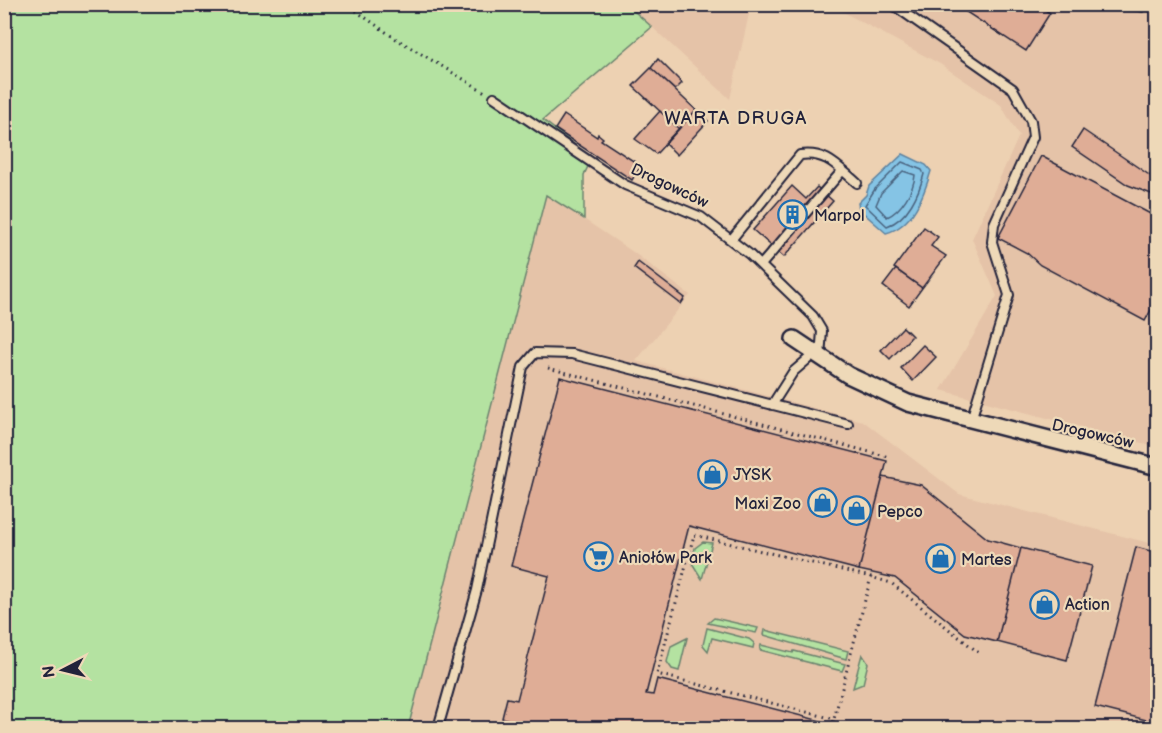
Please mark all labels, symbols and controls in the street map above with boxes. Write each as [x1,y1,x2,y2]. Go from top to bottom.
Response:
district label: WARTA DRUGA [664,108,808,129]
street label: Drogowców [628,160,711,213]
building icon: Marpol [777,199,809,231]
place label: Marpol [814,207,865,226]
street label: Drogowców [1050,416,1136,453]
shop icon: JYSK [696,458,728,490]
place label: JYSK [733,466,772,485]
shop icon: Maxi Zoo [806,487,838,519]
place label: Maxi Zoo [735,495,801,514]
shop icon: Pepco [840,495,872,527]
place label: Pepco [877,503,923,522]
supermarket icon: Aniołów Park [582,541,614,573]
shop icon: Martes [924,543,956,575]
place label: Aniołów Park [619,549,712,568]
place label: Martes [961,551,1012,570]
shop icon: Action [1028,588,1060,620]
place label: Action [1065,596,1110,615]
north arrow [33,640,93,700]
text: N [39,665,60,679]

